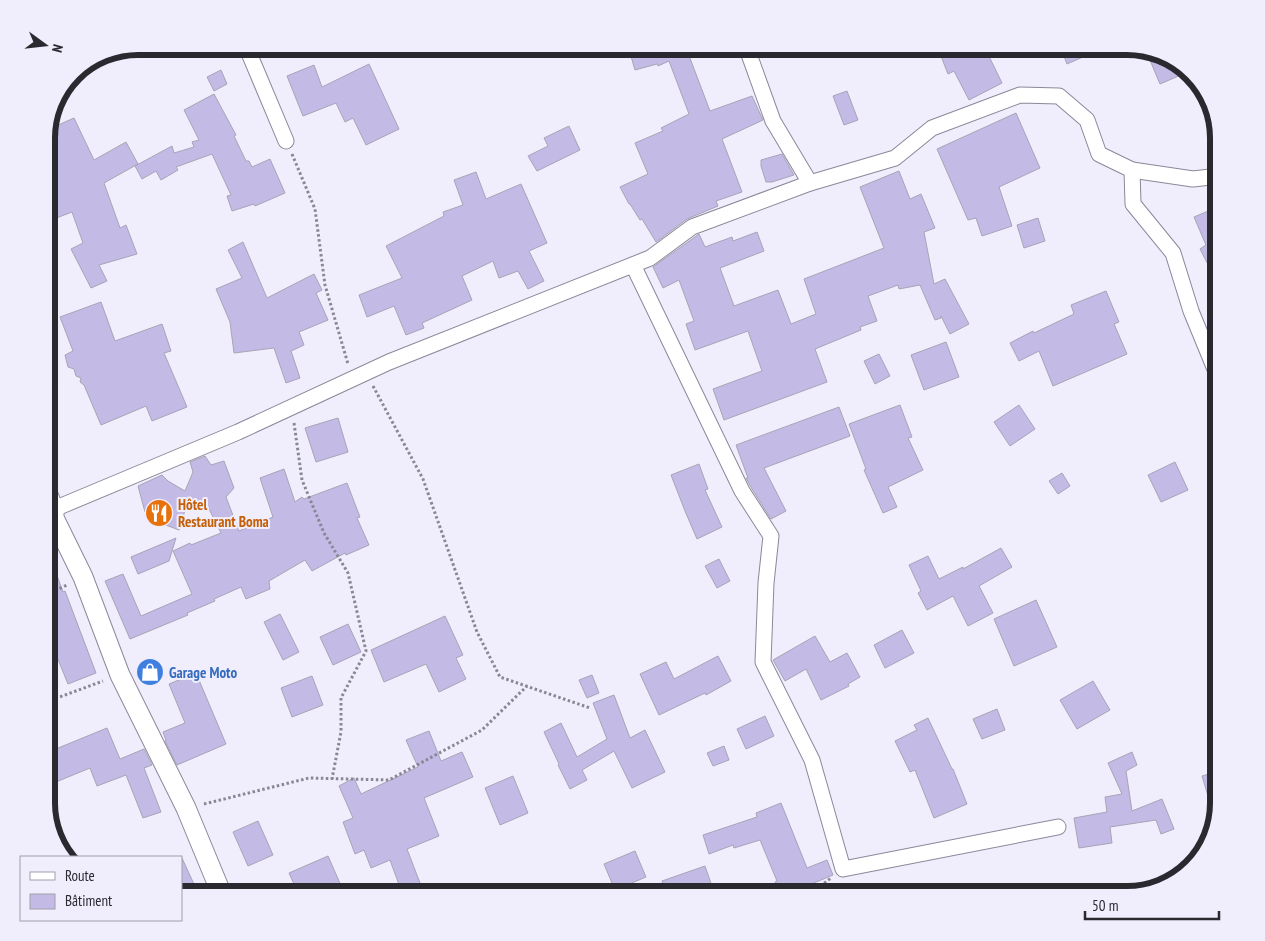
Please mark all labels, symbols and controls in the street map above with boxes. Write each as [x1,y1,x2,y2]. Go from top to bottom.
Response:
north arrow [20,20,70,70]
text: N [48,42,67,54]
place label: Hôtel Restaurant Boma [178,495,269,531]
restaurant icon: Hôtel Restaurant Boma [144,498,174,528]
shop icon: Garage Moto [135,657,165,687]
place label: Garage Moto [169,663,237,682]
legend [20,856,182,921]
text: Route [65,866,95,885]
scale bar [1085,888,1219,920]
text: Bâtiment [65,891,112,910]
text: 50 m [1092,896,1118,915]

